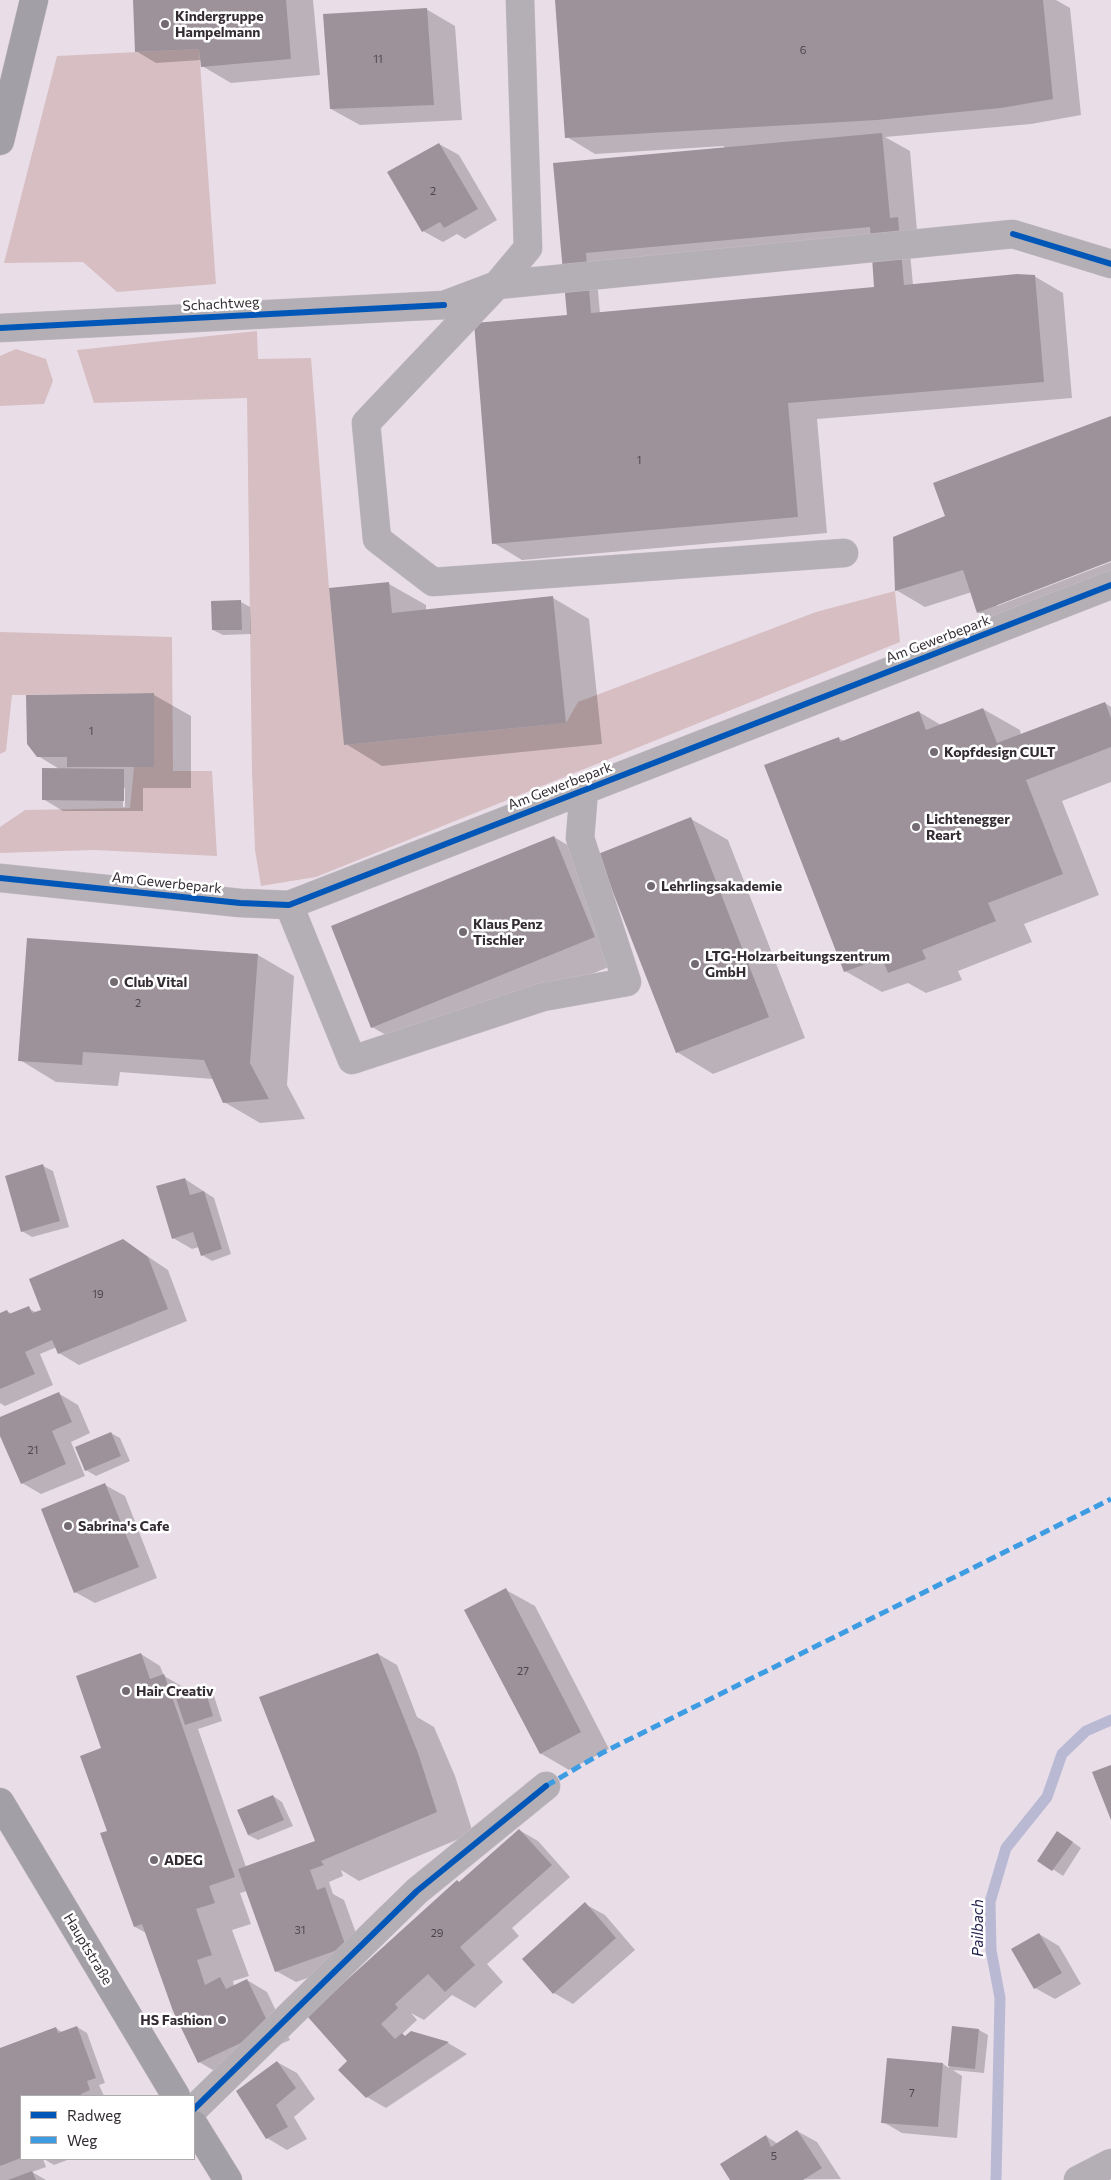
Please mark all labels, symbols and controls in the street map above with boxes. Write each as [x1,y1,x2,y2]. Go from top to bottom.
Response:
place label: Kindergruppe Hampelmann [175,8,264,40]
marker: Kindergruppe Hampelmann [159,18,171,30]
house number: 6 [800,43,806,57]
house number: 11 [373,52,383,66]
house number: 2 [430,184,436,198]
street label: Schachtweg [182,294,260,314]
house number: 1 [637,453,641,467]
street label: Am Gewerbepark [883,611,993,667]
house number: 1 [89,724,93,738]
place label: Kopfdesign CULT [944,744,1055,760]
marker: Kopfdesign CULT [928,746,940,758]
street label: Am Gewerbepark [505,758,615,814]
place label: Lichtenegger Reart [926,811,1010,844]
marker: Lichtenegger Reart [910,821,922,833]
street label: Am Gewerbepark [111,869,223,897]
place label: Lehrlingsakademie [661,878,782,894]
marker: Lehrlingsakademie [645,880,657,892]
place label: Klaus Penz Tischler [473,916,543,949]
marker: Klaus Penz Tischler [457,926,469,938]
place label: LTG-Holzarbeitungszentrum GmbH [705,948,890,980]
marker: LTG-Holzarbeitungszentrum GmbH [689,958,701,970]
place label: Club Vital [124,974,187,990]
marker: Club Vital [108,976,120,988]
house number: 2 [135,996,141,1010]
house number: 19 [92,1287,104,1301]
house number: 21 [28,1443,38,1457]
place label: Sabrina's Cafe [78,1518,169,1534]
marker: Sabrina's Cafe [62,1520,74,1532]
house number: 27 [517,1664,529,1678]
place label: Hair Creativ [136,1683,214,1699]
marker: Hair Creativ [120,1685,132,1697]
place label: ADEG [164,1852,203,1868]
marker: ADEG [148,1854,160,1866]
water label: Pailbach [969,1899,987,1957]
street label: Hauptstraße [60,1910,116,1988]
house number: 31 [295,1923,305,1937]
house number: 29 [431,1926,443,1940]
place label: HS Fashion [140,2012,212,2028]
marker: HS Fashion [216,2014,228,2026]
house number: 7 [909,2086,915,2100]
legend [20,2095,195,2160]
text: Radweg [67,2106,121,2124]
text: Weg [67,2131,97,2149]
house number: 5 [771,2149,777,2163]

